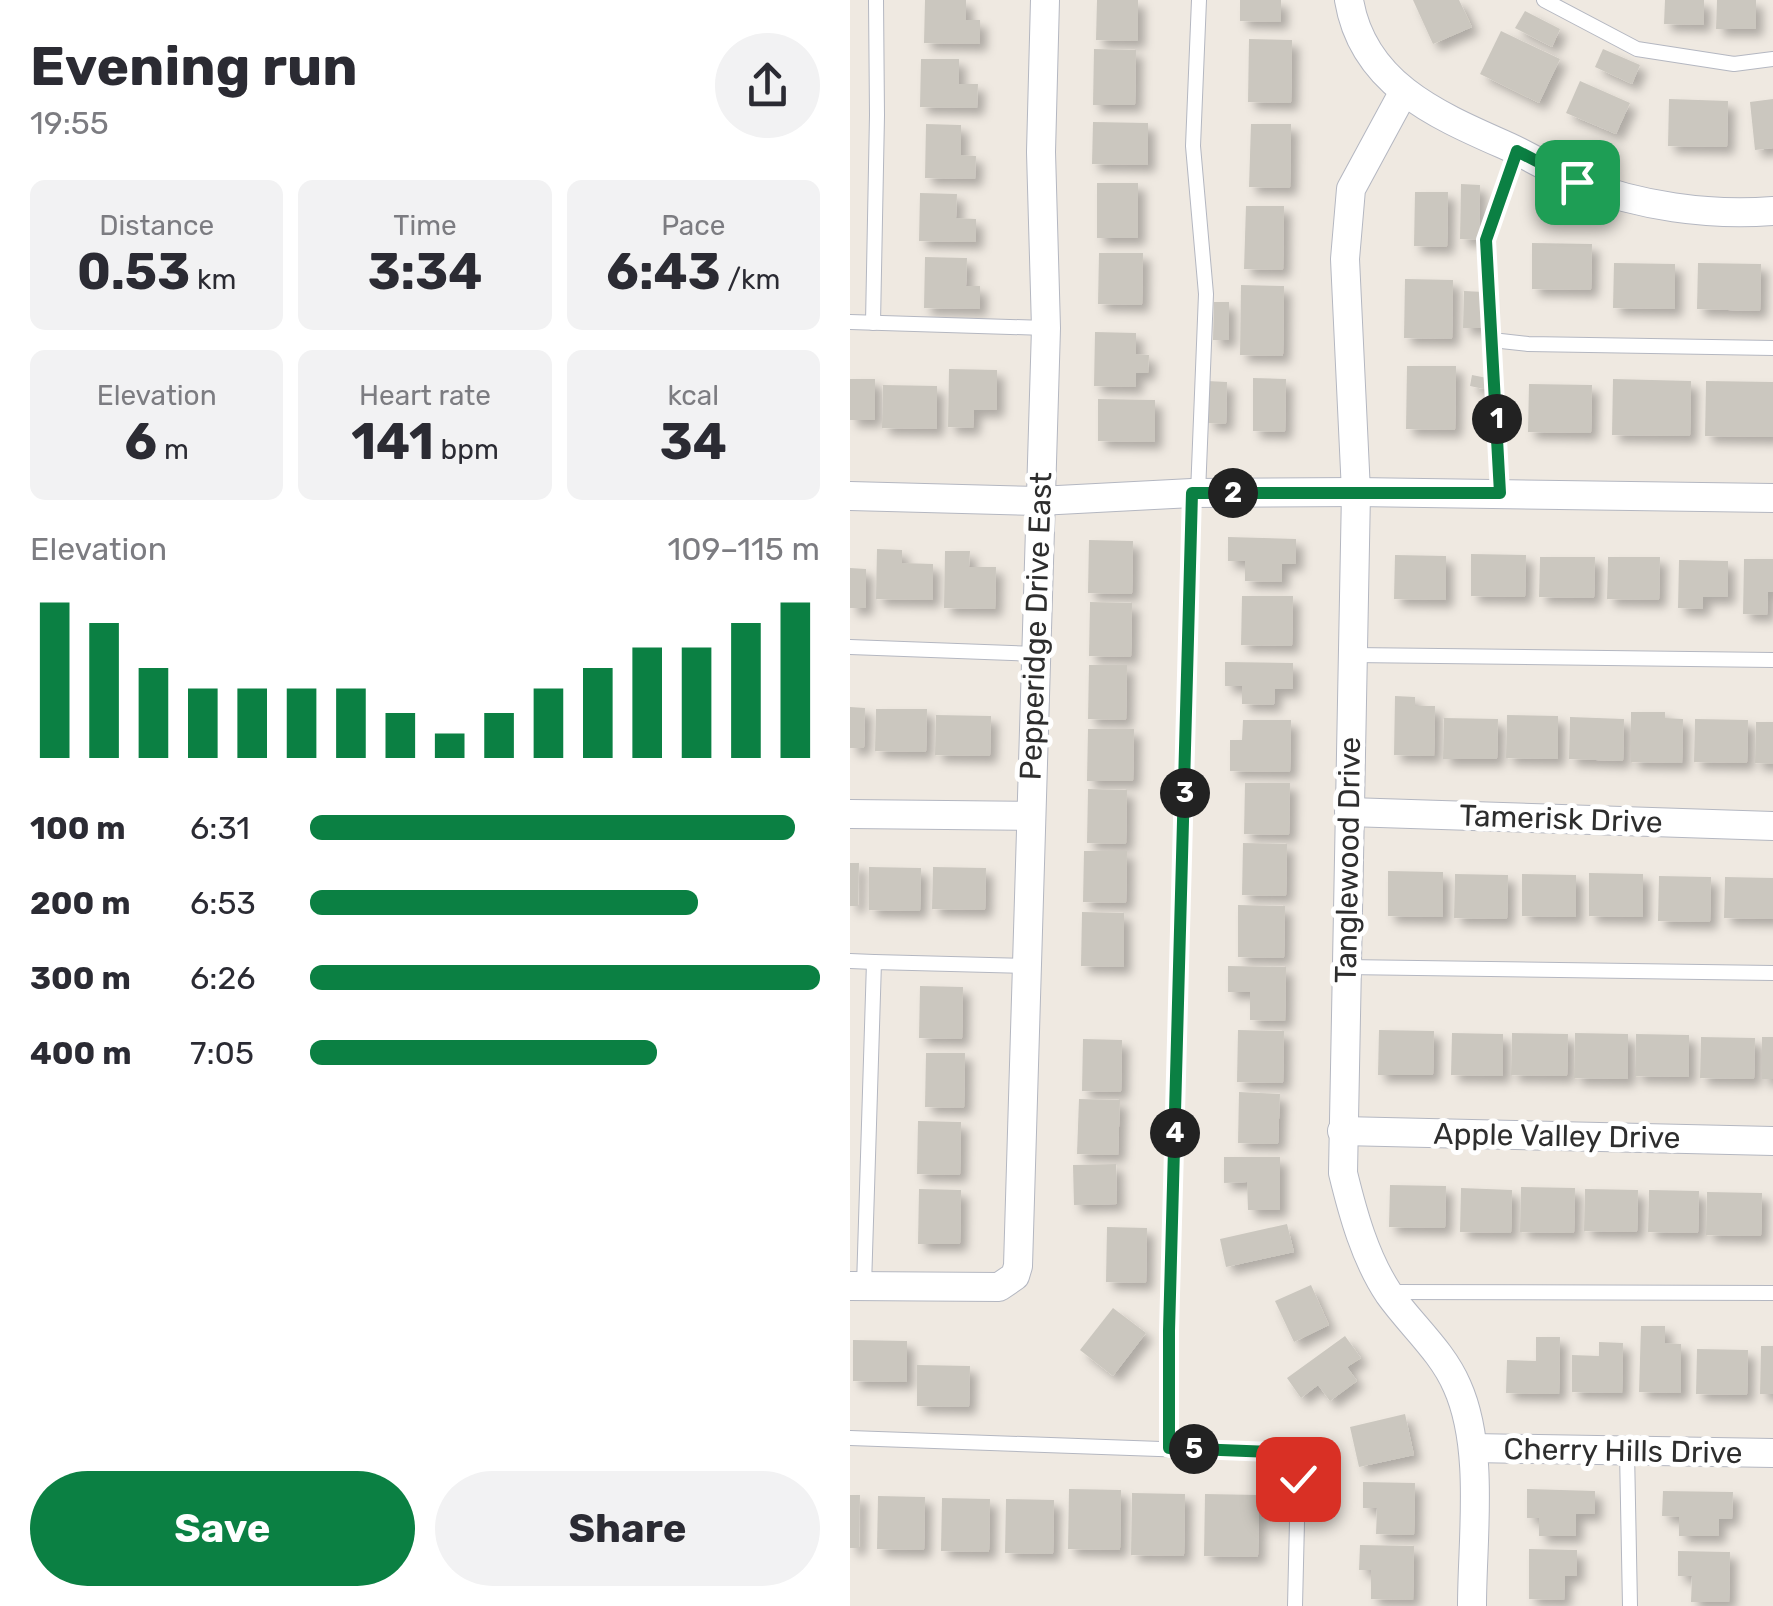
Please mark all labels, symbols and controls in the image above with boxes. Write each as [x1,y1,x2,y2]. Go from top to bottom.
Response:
button: share [715,33,820,138]
text: Evening run [30,34,358,99]
text: 19:55 [30,104,109,142]
pin [1535,140,1620,225]
icon: arrive [1550,155,1605,210]
text: Distance [99,209,214,242]
text: Time [393,209,457,242]
text: Pace [661,209,725,242]
text: 0.53 [77,242,190,302]
text: 3:34 [368,242,482,302]
text: 6:43 [606,242,721,302]
text: km [190,263,236,296]
text: /km [721,263,780,296]
text: Elevation [97,379,217,412]
text: Heart rate [359,379,491,412]
text: kcal [668,379,719,412]
pin: 1 [1472,394,1522,444]
text: 1 [1490,402,1504,435]
text: 6 [125,412,157,472]
text: 141 [351,412,434,472]
text: 34 [660,412,727,472]
text: m [157,433,189,466]
text: bpm [434,433,499,466]
pin: 2 [1208,468,1258,518]
street label: Pepperidge Drive East [1013,471,1059,781]
text: 2 [1224,476,1242,509]
text: Elevation [30,530,167,568]
text: 109–115 m [668,530,820,568]
street label: Tanglewood Drive [1328,737,1368,983]
pin: 3 [1160,768,1210,818]
text: 3 [1176,776,1194,809]
street label: Tamerisk Drive [1459,797,1663,841]
text: 100 m [30,809,126,847]
text: 6:31 [190,809,250,847]
text: 200 m [30,884,130,922]
text: 6:53 [190,884,256,922]
text: 300 m [30,959,131,997]
text: 6:26 [190,959,256,997]
text: 400 m [30,1034,132,1072]
text: 7:05 [190,1034,254,1072]
pin: 4 [1150,1108,1200,1158]
text: 4 [1165,1116,1185,1149]
street label: Apple Valley Drive [1433,1116,1681,1156]
pin: 5 [1169,1424,1219,1474]
street label: Cherry Hills Drive [1503,1431,1743,1471]
text: 5 [1185,1432,1203,1465]
pin [1256,1437,1341,1522]
icon: check [1271,1452,1326,1507]
button: Save [30,1471,415,1586]
button: Share [435,1471,820,1586]

